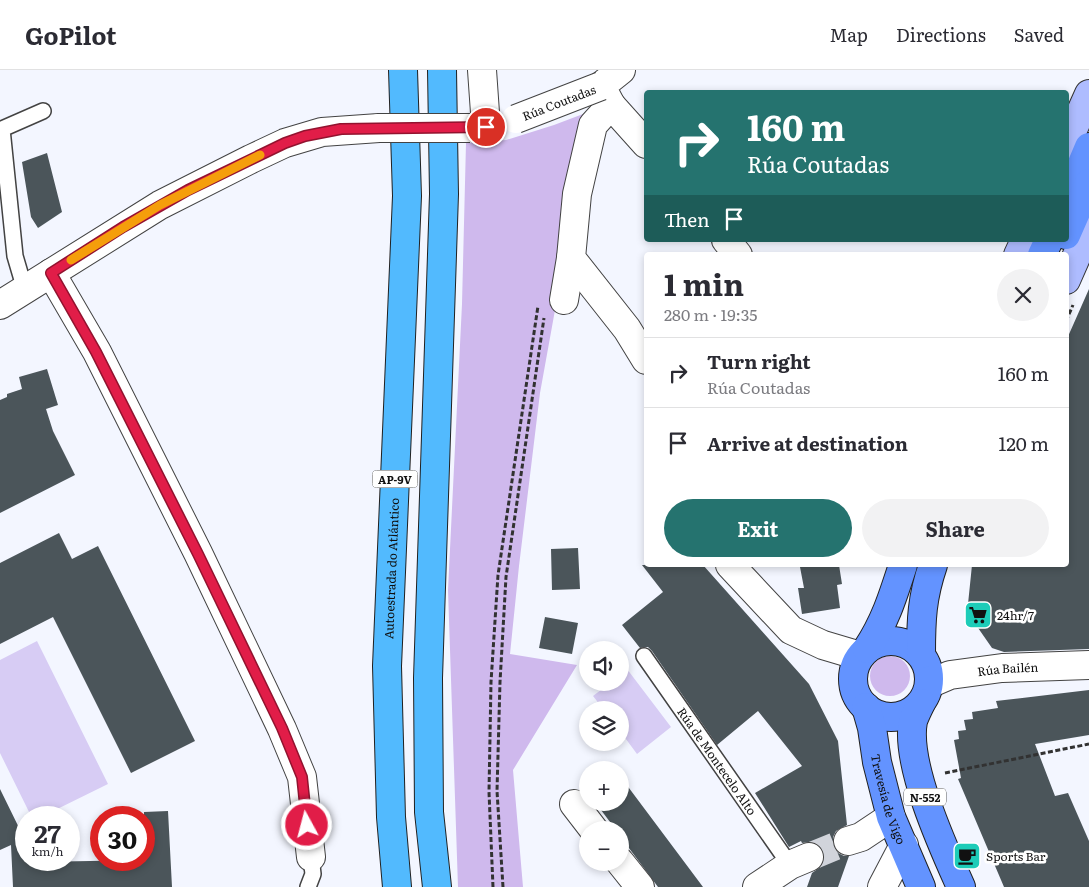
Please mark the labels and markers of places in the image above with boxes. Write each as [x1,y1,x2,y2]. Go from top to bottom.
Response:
pin [465,106,507,148]
supermarket icon: 24hr/7 [963,600,993,630]
place label: 24hr/7 [997,606,1034,624]
cafe icon: Sports Bar [952,841,982,871]
place label: Sports Bar [986,847,1046,865]

